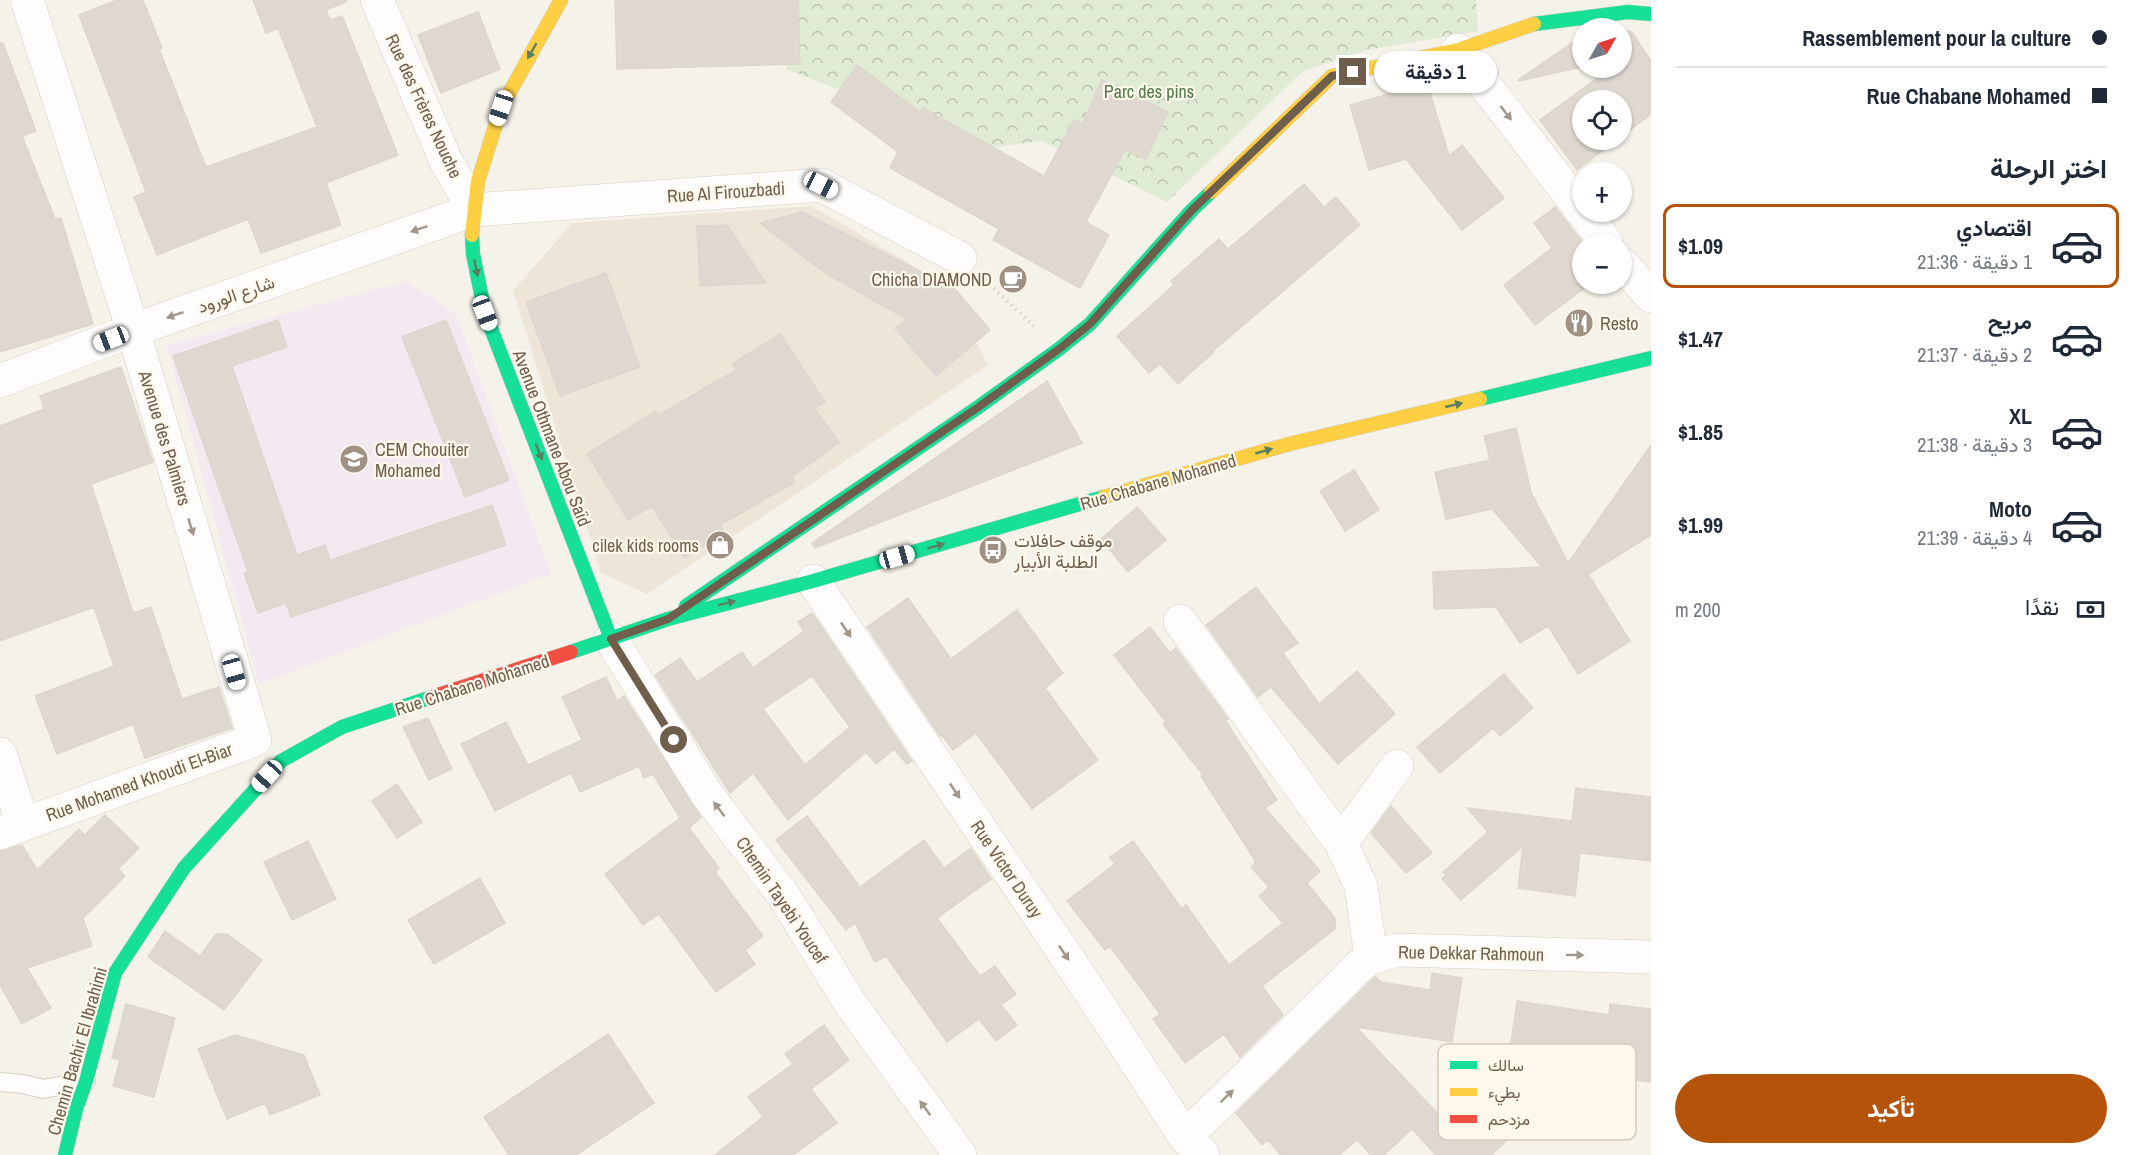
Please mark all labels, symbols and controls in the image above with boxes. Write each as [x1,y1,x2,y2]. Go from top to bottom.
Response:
north arrow [1572,18,1632,78]
map controls [1572,18,1632,294]
text: Rassemblement pour la culture [1802,23,2071,53]
street label: Rue des Frères Nouche [380,30,468,182]
one-way arrow [527,43,537,60]
callout: 1 دقيقة [1374,51,1497,93]
route end [1339,58,1366,85]
text: 1 دقيقة [1405,58,1466,85]
park label: Parc des pins [1104,79,1194,104]
text: Rue Chabane Mohamed [1867,81,2071,111]
car [487,88,515,128]
button: locate [1572,90,1632,150]
one-way arrow [1500,106,1512,121]
text: اختر الرحلة [1990,150,2107,186]
button: + [1572,162,1632,222]
car [801,169,841,201]
street label: Rue Al Firouzbadi [666,175,786,209]
text: اقتصادي [1956,213,2032,243]
icon: car [2050,219,2104,273]
one-way arrow [410,225,428,235]
text: $1.09 [1678,231,1723,261]
button: − [1572,234,1632,294]
text: 1 دقيقة · 21:36 [1917,248,2032,275]
one-way arrow [472,259,481,278]
cafe icon: Chicha DIAMOND [997,263,1029,295]
place label: Chicha DIAMOND [871,267,992,292]
street label: شارع الورود [194,269,278,319]
car [470,293,500,333]
text: مريح [1988,306,2032,336]
restaurant icon: Resto [1563,307,1595,339]
one-way arrow [166,311,184,321]
place label: Resto [1600,311,1639,336]
icon: car [2050,312,2104,366]
car [91,324,131,354]
text: $1.47 [1678,324,1723,354]
text: 2 دقيقة · 21:37 [1917,341,2032,368]
street label: Avenue Othmane Abou Saïd [506,345,597,530]
street label: Avenue des Palmiers [132,366,197,509]
one-way arrow [1444,400,1463,410]
text: XL [2009,401,2032,431]
icon: car [2050,405,2104,459]
text: $1.85 [1678,417,1723,447]
text: 3 دقيقة · 21:38 [1917,431,2032,458]
place label: CEM Chouiter Mohamed [375,437,469,483]
school or university icon: CEM Chouiter Mohamed [338,443,370,475]
one-way arrow [534,443,544,461]
one-way arrow [1255,446,1273,455]
street label: Rue Chabane Mohamed [1077,448,1239,516]
text: Moto [1989,494,2032,524]
icon: car [2050,498,2104,552]
text: $1.99 [1678,510,1723,540]
one-way arrow [187,518,196,536]
text: 4 دقيقة · 21:39 [1917,524,2032,551]
place label: موقف حافلات الطلبة الأبيار [1013,528,1112,574]
shop icon: cilek kids rooms [704,529,736,561]
place label: cilek kids rooms [592,533,699,558]
bus stop icon: موقف حافلات الطلبة الأبيار [977,534,1009,566]
one-way arrow [927,541,945,550]
car [877,543,917,571]
text: نقدًا [2025,592,2059,622]
icon: cash [2074,593,2107,626]
text: 200 m [1675,596,1721,623]
one-way arrow [718,598,736,608]
one-way arrow [840,621,852,637]
street label: Rue Chabane Mohamed [392,648,552,722]
car [220,652,248,692]
route start [660,726,687,753]
street label: Rue Mohamed Khoudi El-Biar [42,737,236,827]
car [248,757,286,795]
one-way arrow [949,783,961,799]
one-way arrow [713,802,725,818]
street label: Rue Victor Duruy [965,815,1049,923]
street label: Chemin Tayebi Youcef [730,832,834,969]
street label: Rue Dekkar Rahmoun [1398,939,1544,967]
one-way arrow [1058,945,1069,961]
one-way arrow [1565,950,1584,959]
street label: Chemin Bachir El Ibrahimi [41,964,113,1138]
legend [1438,1044,1636,1140]
text: سالك [1488,1054,1524,1076]
button: تأكيد [1675,1074,2107,1143]
text: بطيء [1488,1081,1520,1106]
one-way arrow [1219,1089,1234,1103]
one-way arrow [919,1101,931,1117]
text: مزدحم [1488,1108,1530,1130]

